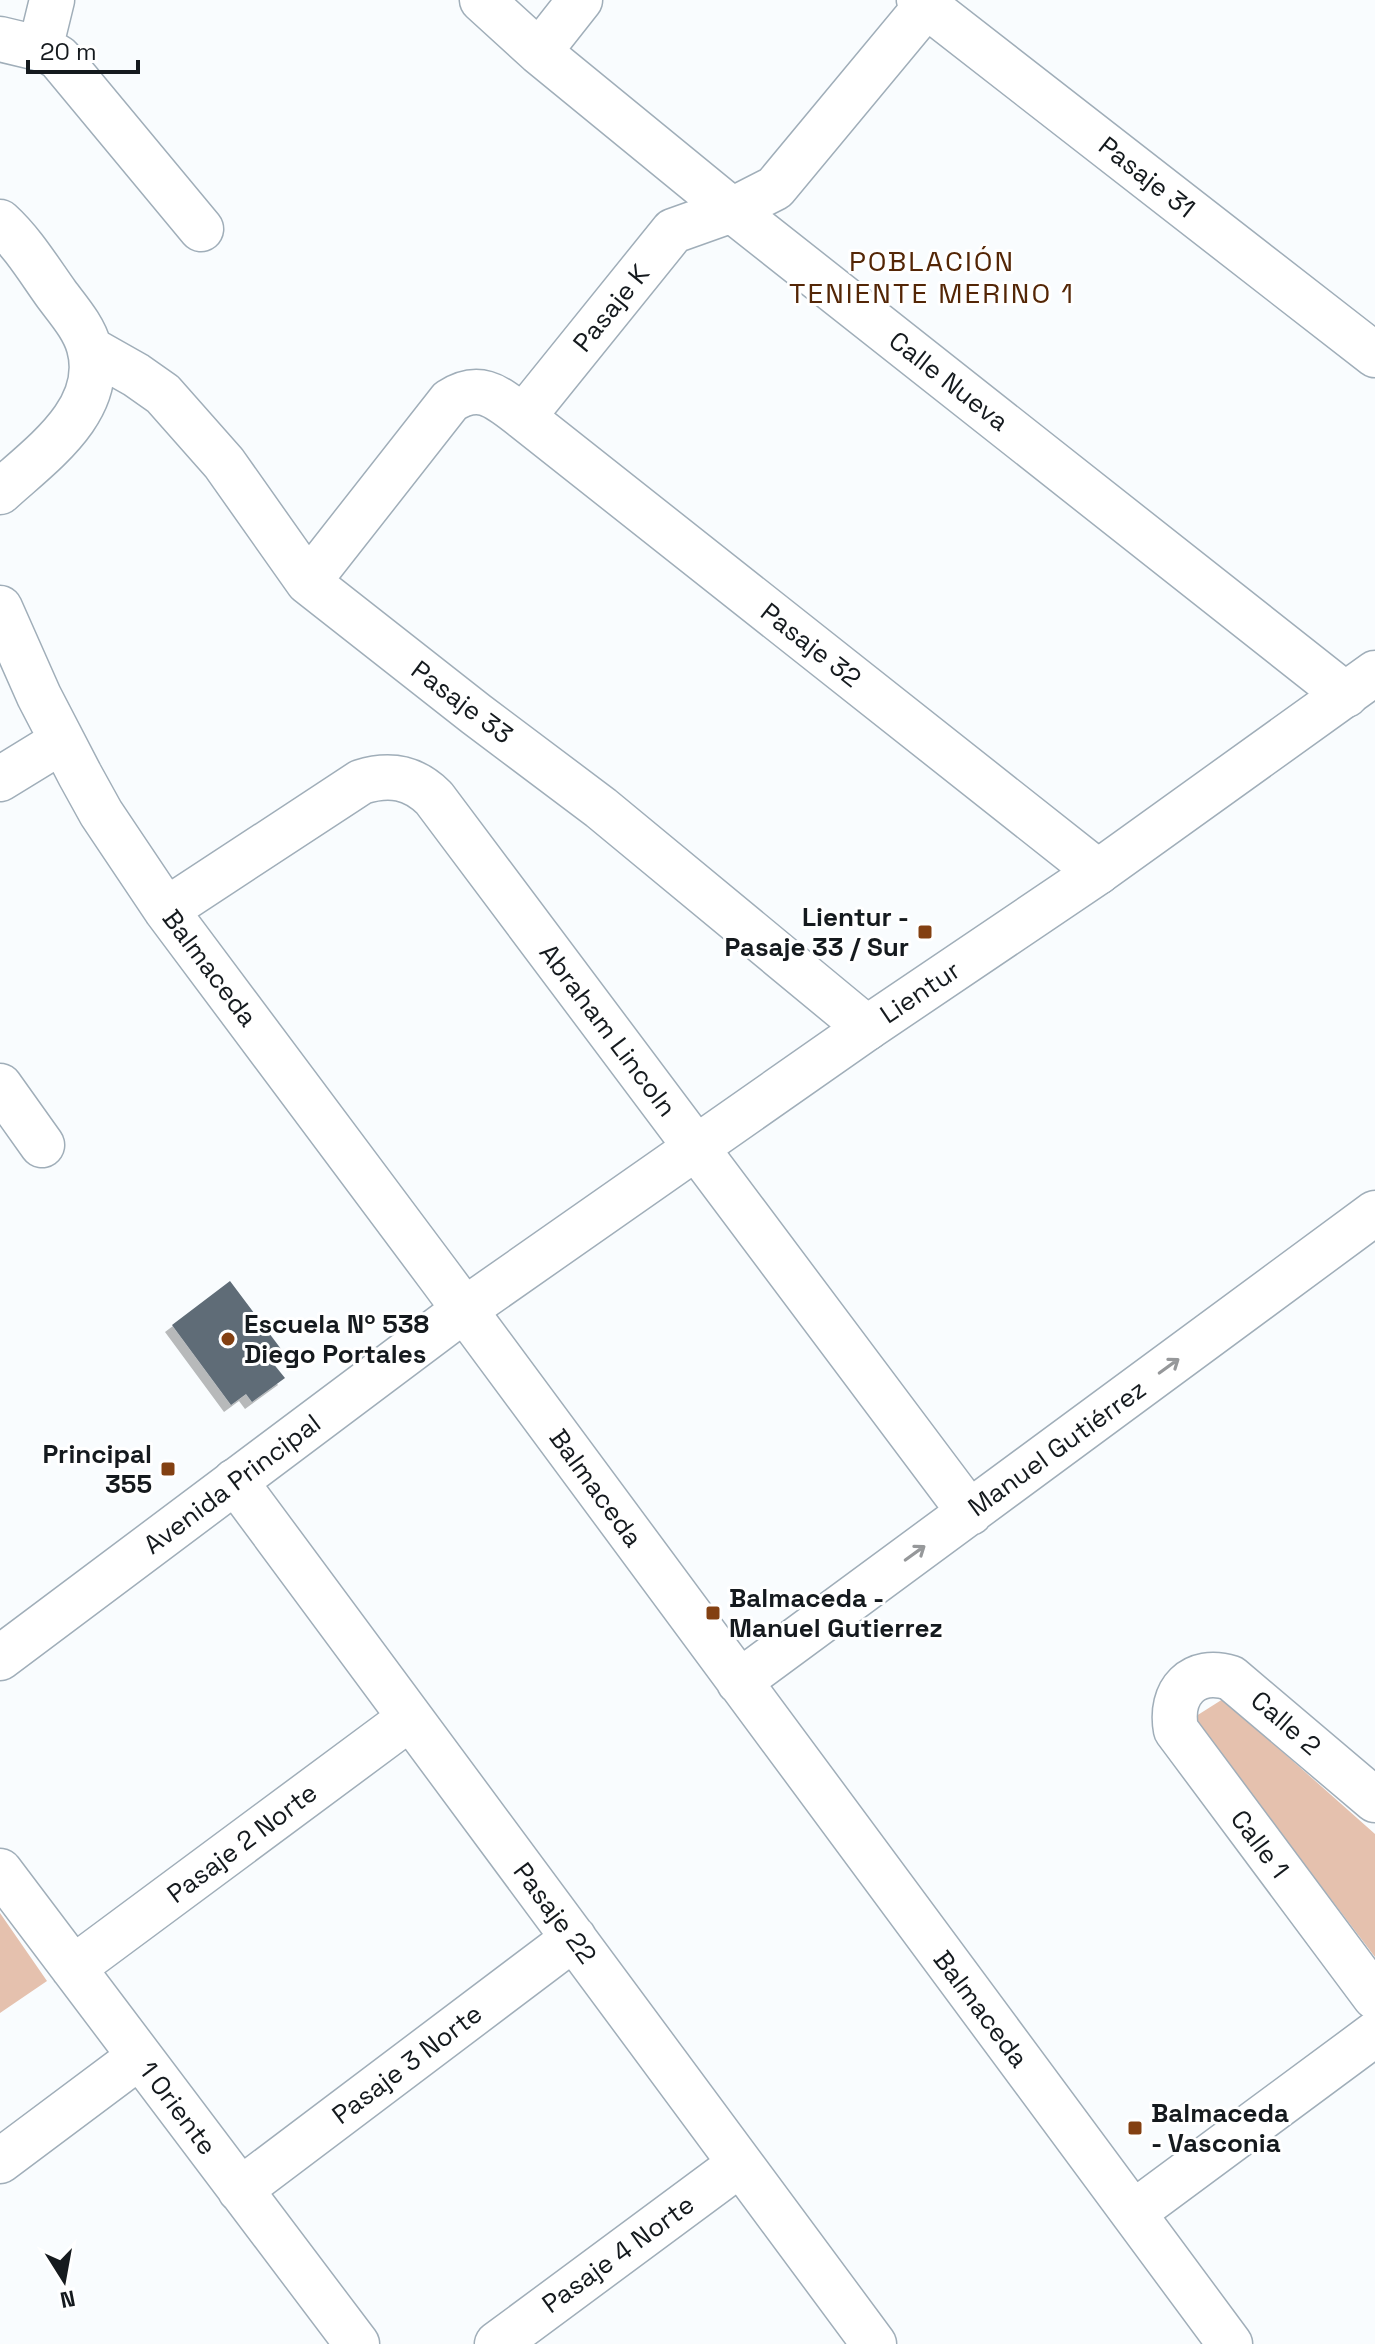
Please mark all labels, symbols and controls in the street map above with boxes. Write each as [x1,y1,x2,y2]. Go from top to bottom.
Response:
scale bar [28,24,138,74]
text: 20 m [40,36,97,67]
street label: Pasaje 31 [1092,129,1202,225]
district label: POBLACIÓN TENIENTE MERINO 1 [789,243,1075,311]
street label: Pasaje K [565,257,657,359]
street label: Calle Nueva [882,324,1016,438]
street label: Pasaje 32 [754,595,868,695]
street label: Pasaje 33 [404,653,520,751]
place label: Lientur - Pasaje 33 / Sur [725,900,909,964]
street label: Balmaceda [155,903,265,1033]
marker: Lientur - Pasaje 33 / Sur [916,923,934,941]
street label: Abraham Lincoln [532,937,684,1123]
street label: Lientur [874,953,966,1031]
place label: Escuela Nº 538 Diego Portales [244,1307,429,1371]
marker: Escuela Nº 538 Diego Portales [219,1330,237,1348]
one-way arrow [1158,1357,1179,1374]
street label: Manuel Gutiérrez [961,1372,1153,1524]
street label: Avenida Principal [137,1406,327,1562]
street label: Balmaceda [542,1422,650,1554]
place label: Principal 355 [42,1437,152,1501]
marker: Principal 355 [159,1460,177,1478]
one-way arrow [904,1545,925,1562]
place label: Balmaceda - Manuel Gutierrez [729,1581,943,1645]
marker: Balmaceda - Manuel Gutierrez [704,1604,722,1622]
street label: Calle 2 [1244,1683,1328,1763]
street label: Pasaje 2 Norte [160,1775,324,1911]
street label: Calle 1 [1223,1803,1297,1885]
street label: Pasaje 22 [506,1855,604,1971]
street label: Balmaceda [926,1944,1036,2074]
street label: Pasaje 3 Norte [325,1996,489,2132]
street label: 1 Oriente [132,2054,224,2162]
place label: Balmaceda - Vasconia [1151,2096,1289,2160]
marker: Balmaceda - Vasconia [1126,2119,1144,2137]
street label: Pasaje 4 Norte [535,2187,701,2321]
north arrow [24,2240,104,2320]
text: N [58,2284,78,2315]

